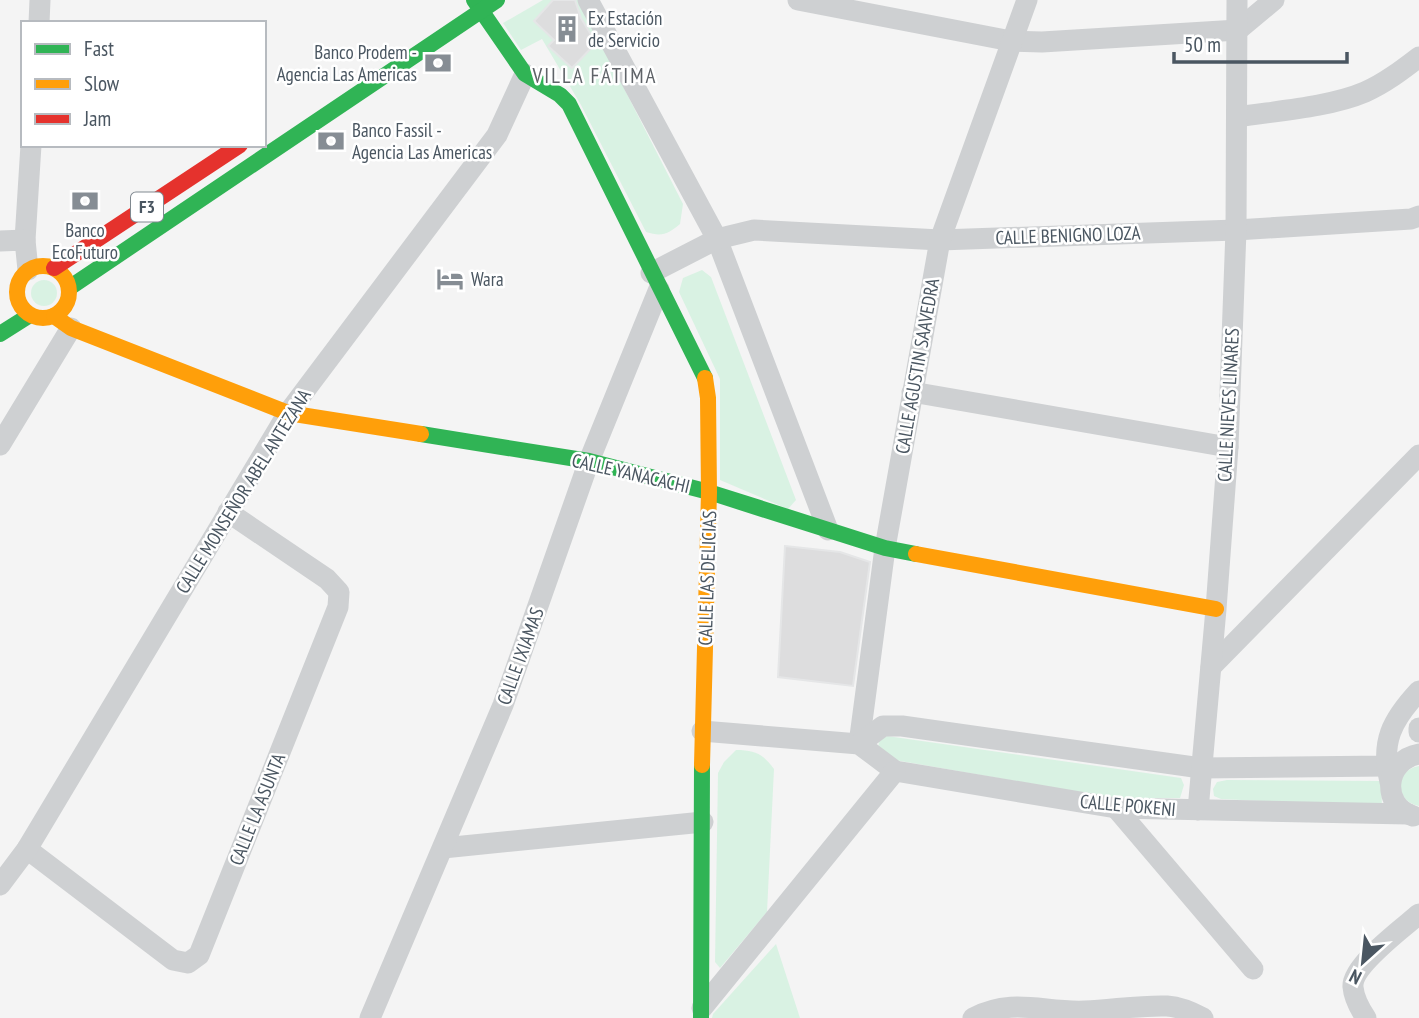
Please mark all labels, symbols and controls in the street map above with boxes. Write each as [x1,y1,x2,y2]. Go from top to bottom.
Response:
place label: Ex Estación de Servicio [588,6,662,52]
building icon: Ex Estación de Servicio [552,14,582,44]
legend [21,21,266,147]
scale bar [1174,21,1347,65]
text: 50 m [1184,31,1221,58]
text: Fast [84,35,114,62]
place label: Banco Prodem - Agencia Las Americas [277,40,417,86]
bank icon: Banco Prodem - Agencia Las Americas [423,48,453,78]
district label: VILLA FÁTIMA [532,62,657,89]
text: Slow [84,70,120,97]
text: Jam [83,105,111,132]
place label: Banco Fassil - Agencia Las Americas [352,118,492,164]
bank icon: Banco Fassil - Agencia Las Americas [316,126,346,156]
bank icon: Banco EcoFuturo [70,186,100,216]
road number: F3 [131,192,163,222]
place label: Banco EcoFuturo [52,218,118,264]
street label: CALLE BENIGNO LOZA [995,220,1141,250]
hotel icon: Wara [435,264,465,294]
place label: Wara [471,267,504,291]
street label: CALLE AGUSTIN SAAVEDRA [890,276,944,456]
street label: CALLE NIEVES LINARES [1212,327,1244,483]
street label: CALLE MONSEÑOR ABEL ANTEZANA [170,384,316,598]
street label: CALLE YANACACHI [570,448,692,498]
street label: CALLE LAS DELICIAS [693,510,721,646]
street label: CALLE IXIAMAS [491,604,549,708]
street label: CALLE LA ASUNTA [224,749,290,869]
street label: CALLE POKENI [1079,789,1177,821]
north arrow [1328,927,1398,997]
text: N [1345,964,1365,990]

